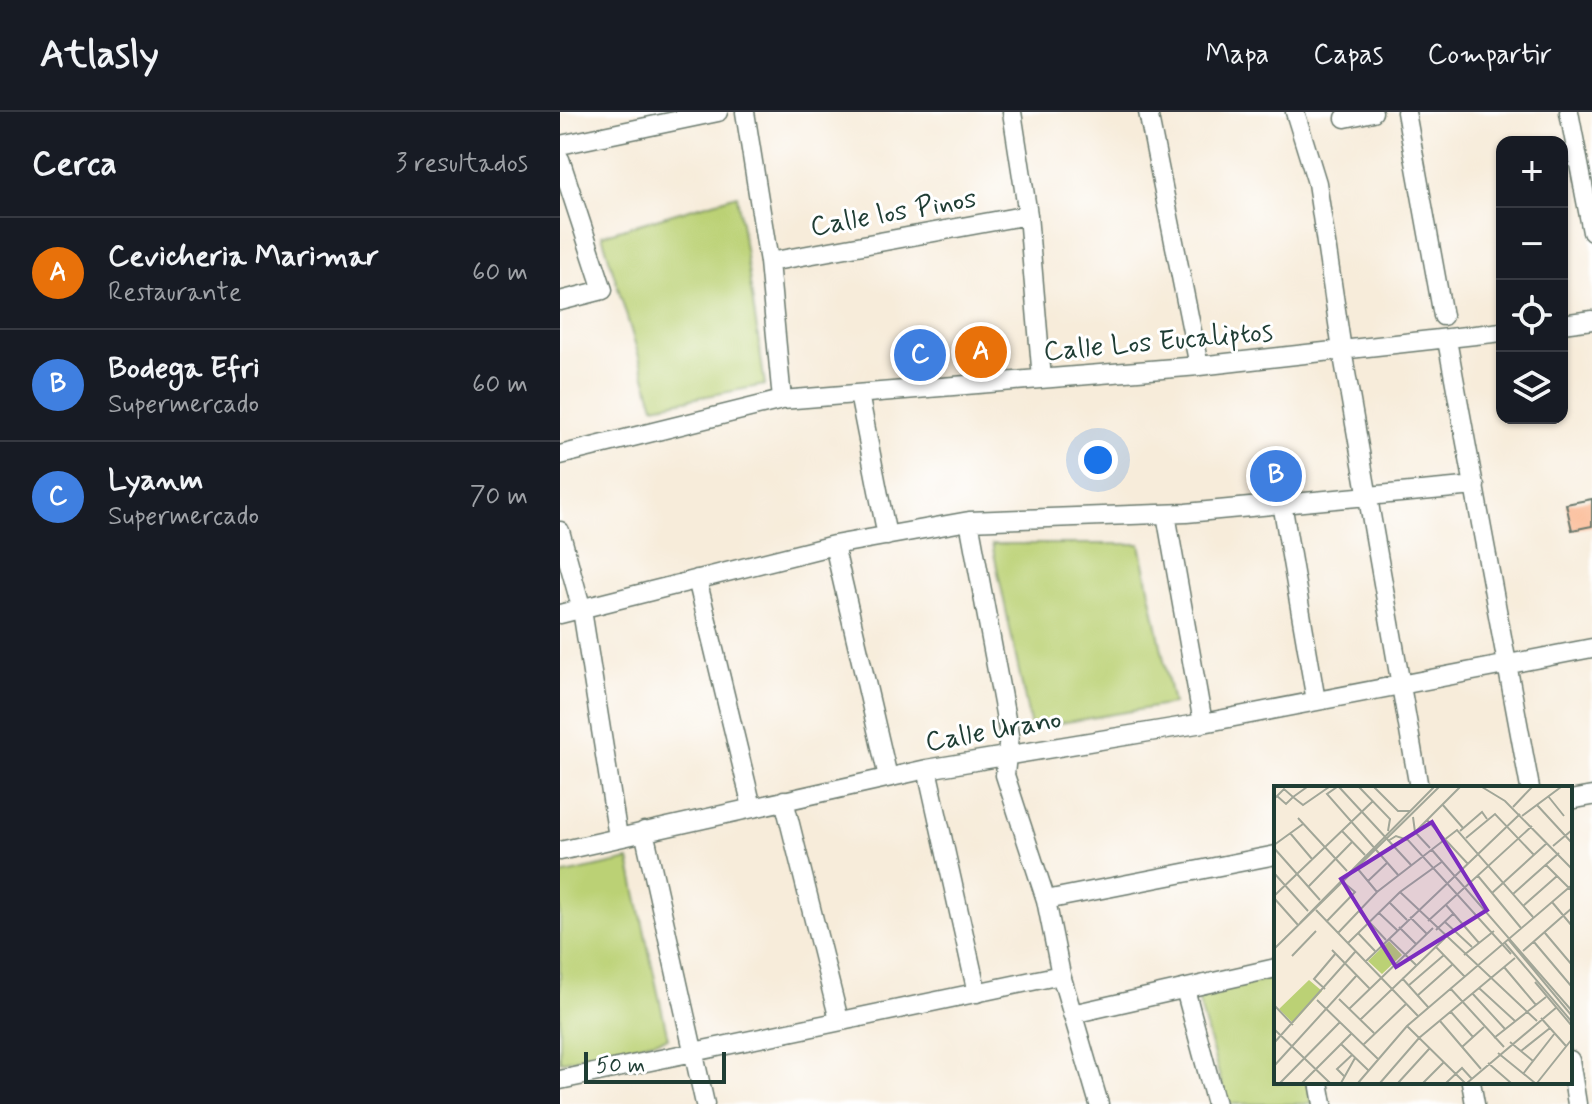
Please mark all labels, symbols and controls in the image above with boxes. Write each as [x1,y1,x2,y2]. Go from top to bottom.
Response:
text: Atlasly [40,31,159,80]
text: Mapa [1205,37,1269,74]
text: Capas [1313,37,1383,74]
text: Compartir [1427,37,1552,74]
map controls [1496,136,1568,424]
button: + [1496,136,1568,208]
text: Cerca [32,142,117,187]
text: 3 resultados [396,147,528,181]
street label: Calle los Pinos [807,181,980,246]
button: − [1496,208,1568,280]
text: Cevicheria Marimar [108,237,379,276]
text: A [49,256,67,290]
text: 60 m [472,256,528,290]
text: Restaurante [108,276,242,310]
button: locate [1496,280,1568,352]
street label: Calle Los Eucaliptos [1042,314,1274,371]
pin: A [955,322,1007,382]
pin: C [894,325,946,385]
text: Bodega Efri [108,349,260,388]
button: layers [1496,352,1568,424]
text: B [50,368,66,402]
text: 60 m [472,368,528,402]
text: Supermercado [108,388,259,422]
your location [1078,440,1118,480]
pin: B [1250,446,1302,506]
text: Lyanm [108,461,203,500]
text: C [49,480,67,514]
text: 70 m [470,480,528,514]
text: Supermercado [108,500,259,534]
street label: Calle Urano [923,701,1064,762]
inset map [1274,786,1572,1084]
scale bar [584,1048,726,1084]
text: 50 m [596,1052,645,1080]

